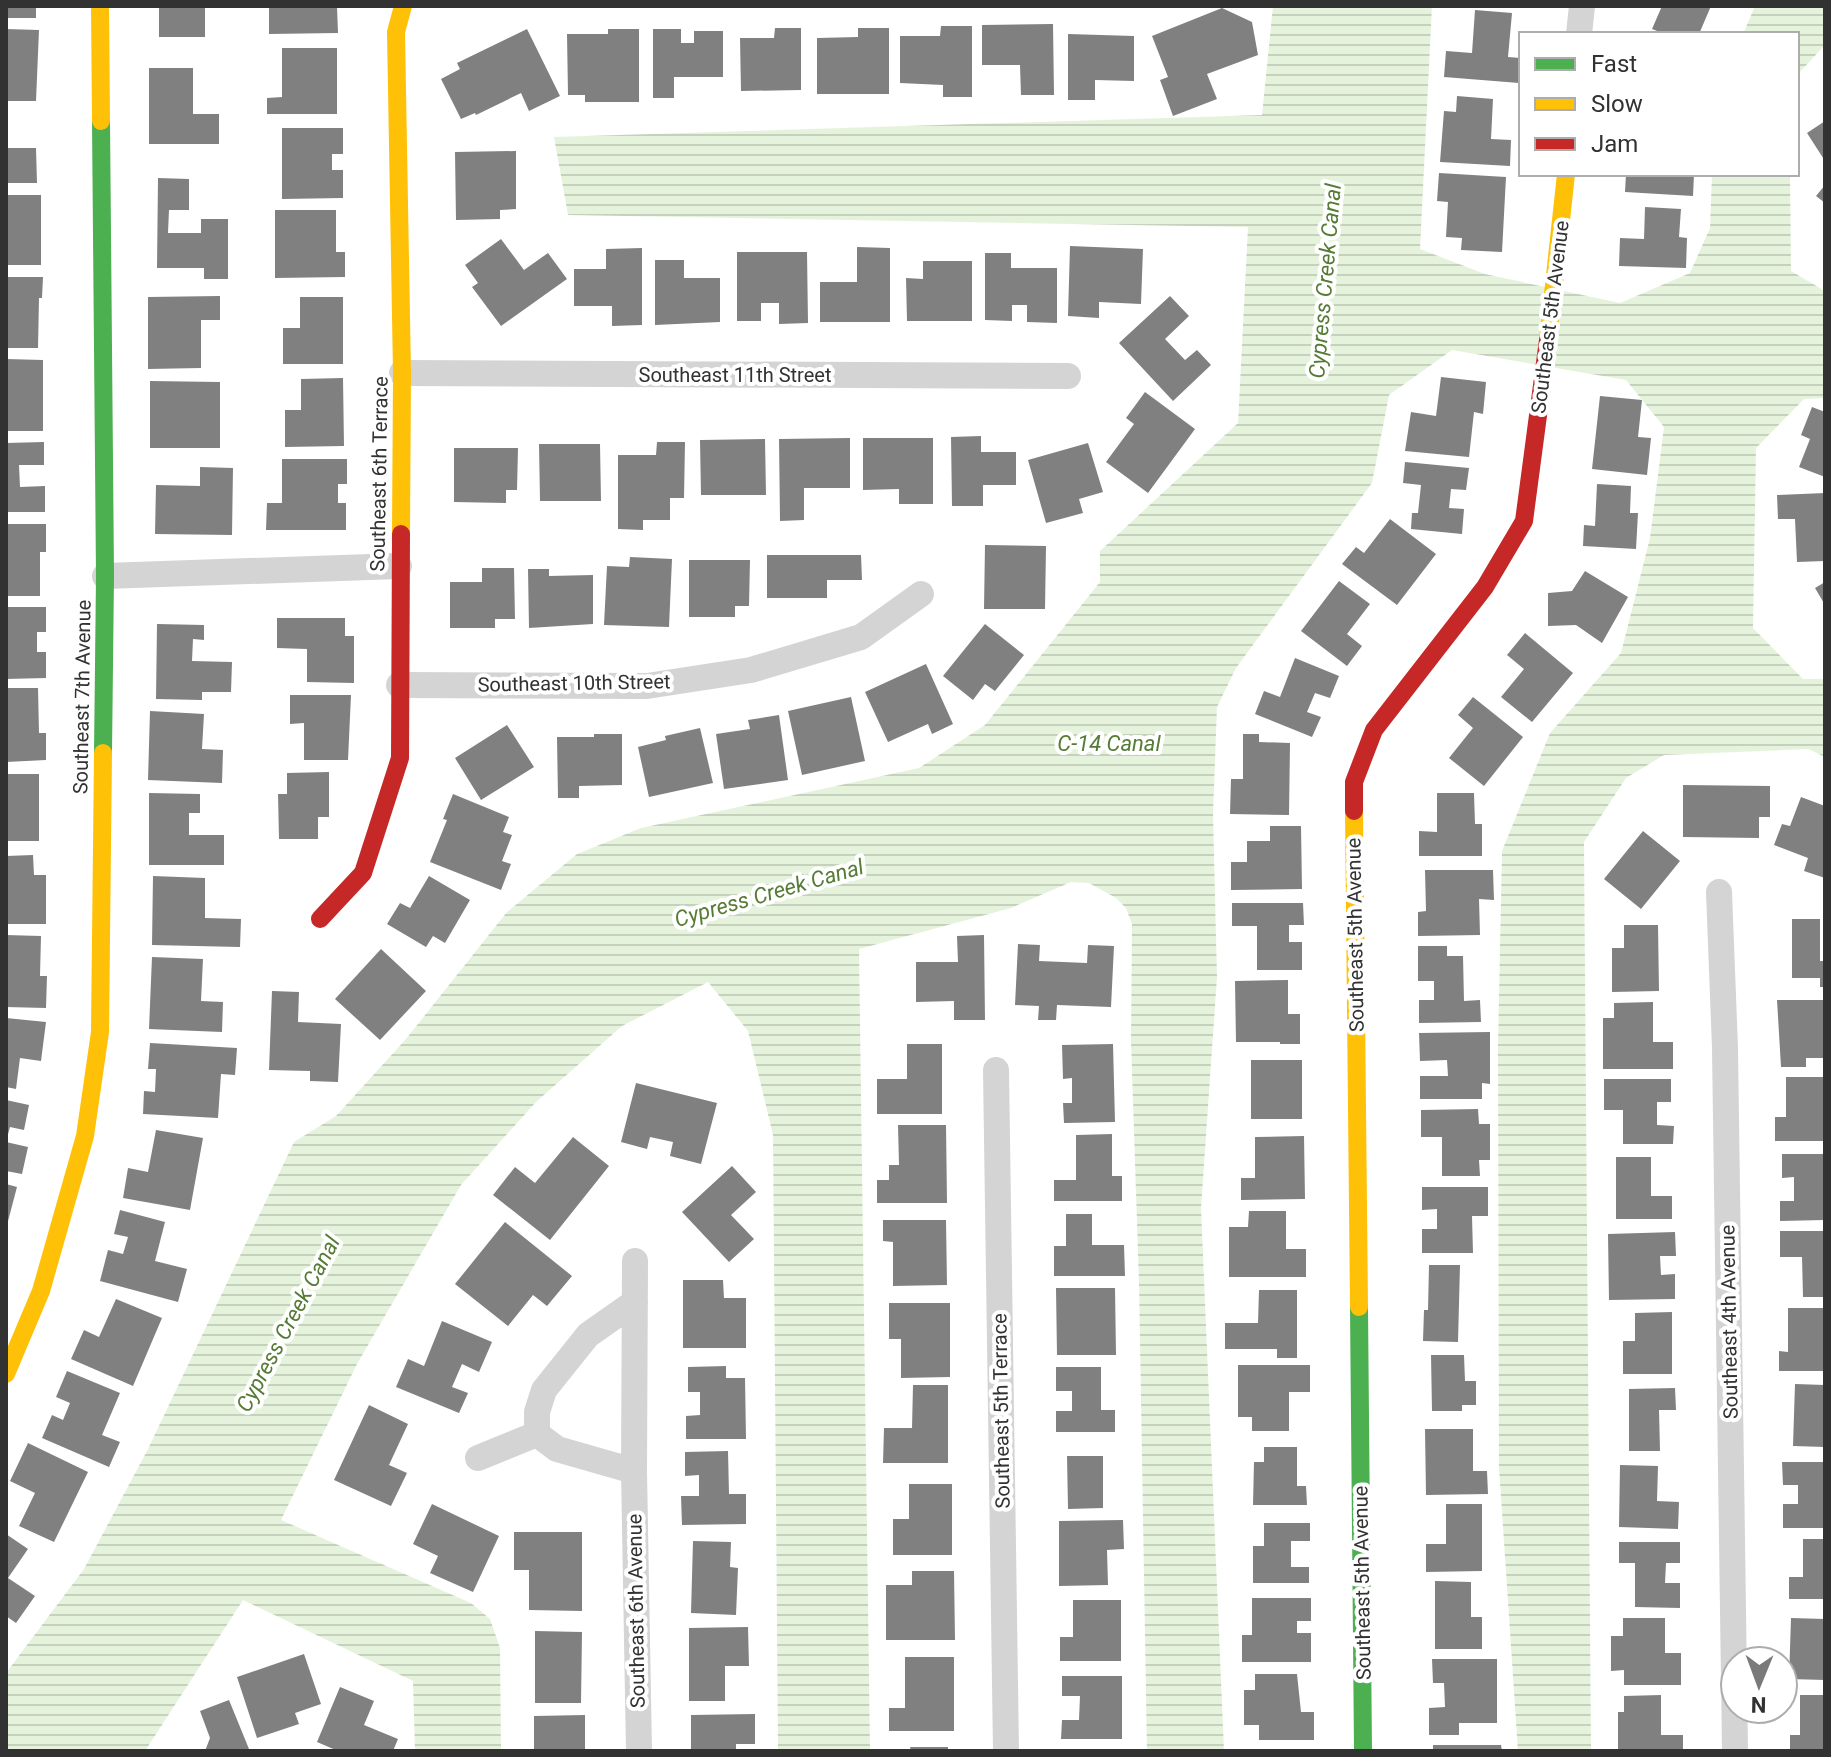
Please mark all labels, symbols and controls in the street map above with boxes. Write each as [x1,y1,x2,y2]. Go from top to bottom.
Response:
legend [1519,32,1799,176]
text: Fast [1591,50,1637,78]
text: Slow [1591,90,1643,118]
text: Jam [1591,130,1638,158]
water label: Cypress Creek Canal [1304,182,1346,380]
street label: Southeast 5th Avenue [1526,219,1574,415]
street label: Southeast 11th Street [639,363,831,387]
street label: Southeast 6th Terrace [365,376,393,572]
street label: Southeast 7th Avenue [68,600,96,794]
street label: Southeast 10th Street [477,669,671,697]
water label: C-14 Canal [1057,731,1161,756]
street label: Southeast 5th Avenue [1341,838,1369,1032]
water label: Cypress Creek Canal [672,854,867,932]
street label: Southeast 4th Avenue [1715,1225,1743,1419]
water label: Cypress Creek Canal [231,1231,345,1416]
street label: Southeast 5th Terrace [987,1313,1015,1509]
street label: Southeast 5th Avenue [1348,1486,1376,1680]
street label: Southeast 6th Avenue [622,1514,650,1708]
north arrow [1719,1645,1799,1725]
text: N [1751,1692,1767,1717]

